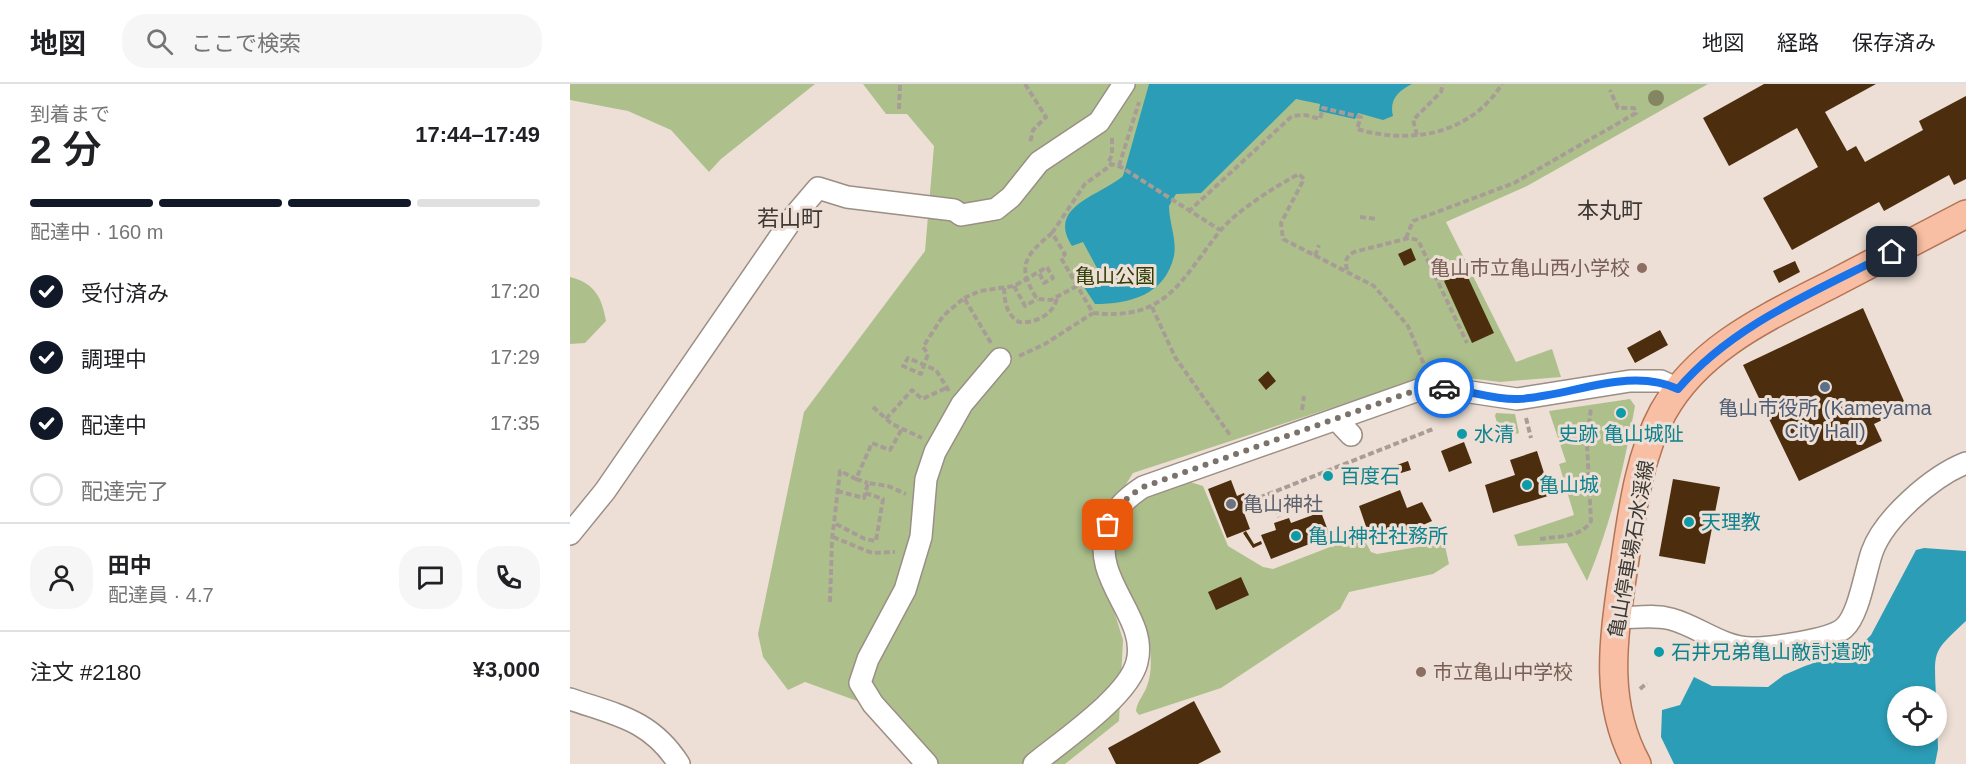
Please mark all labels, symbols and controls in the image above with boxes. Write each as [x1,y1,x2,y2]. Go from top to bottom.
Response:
search box [122,14,542,68]
icon: search [143,25,176,58]
text: 地図 [30,28,86,59]
text: ここで検索 [191,31,301,56]
text: 地図 [1702,31,1744,54]
text: 経路 [1777,31,1819,54]
text: 保存済み [1852,31,1936,54]
text: 到着まで [30,103,110,125]
text: 17:44–17:49 [415,122,540,147]
text: 2 分 [30,128,102,171]
district label: 本丸町 [1577,198,1643,223]
district label: 若山町 [757,206,823,231]
text: 配達中 · 160 m [30,221,163,243]
pin [1866,226,1917,277]
icon: home [1875,235,1908,268]
place label: 亀山市立亀山西小学校 [1430,257,1630,279]
marker: 亀山市立亀山西小学校 [1635,261,1649,275]
park label: 亀山公園 [1075,265,1155,287]
icon: check [30,275,63,308]
text: 17:20 [490,280,540,302]
text: 受付済み [81,281,169,306]
icon: check [30,341,63,374]
text: 17:29 [490,346,540,368]
text: 調理中 [81,347,147,372]
courier [1414,358,1474,418]
icon: car [1428,372,1461,405]
marker: 亀山市役所 (Kameyama City Hall) [1818,380,1832,394]
place label: 亀山市役所 (Kameyama City Hall) [1718,397,1933,442]
marker: 史跡 亀山城阯 [1614,406,1628,420]
icon: check [30,407,63,440]
text: 17:35 [490,412,540,434]
text: 配達中 [81,413,147,438]
place label: 水清 [1474,423,1514,445]
place label: 史跡 亀山城阯 [1558,423,1684,445]
marker: 水清 [1455,427,1469,441]
street label: 亀山停車場石水渓線 [1605,458,1657,640]
place label: 百度石 [1340,465,1400,487]
marker: 百度石 [1321,469,1335,483]
place label: 亀山城 [1539,474,1599,496]
marker: 亀山城 [1520,478,1534,492]
text: 配達完了 [81,479,169,504]
place label: 亀山神社 [1243,493,1323,515]
marker: 亀山神社 [1224,497,1238,511]
pin [1082,499,1133,550]
icon: bag [1091,508,1124,541]
place label: 天理教 [1701,511,1761,533]
marker: 天理教 [1682,515,1696,529]
place label: 亀山神社社務所 [1308,525,1448,547]
marker: 亀山神社社務所 [1289,529,1303,543]
button: person [30,546,93,609]
button: chat [399,546,462,609]
button: phone [477,546,540,609]
text: 田中 [108,553,152,578]
text: 配達員 · 4.7 [108,584,214,606]
place label: 石井兄弟亀山敵討遺跡 [1671,641,1871,663]
marker: 石井兄弟亀山敵討遺跡 [1652,645,1666,659]
text: ¥3,000 [473,657,540,682]
text: 注文 #2180 [30,660,141,685]
place label: 市立亀山中学校 [1433,661,1573,683]
marker: 市立亀山中学校 [1414,665,1428,679]
map controls [1887,686,1947,746]
button: locate [1887,686,1947,746]

